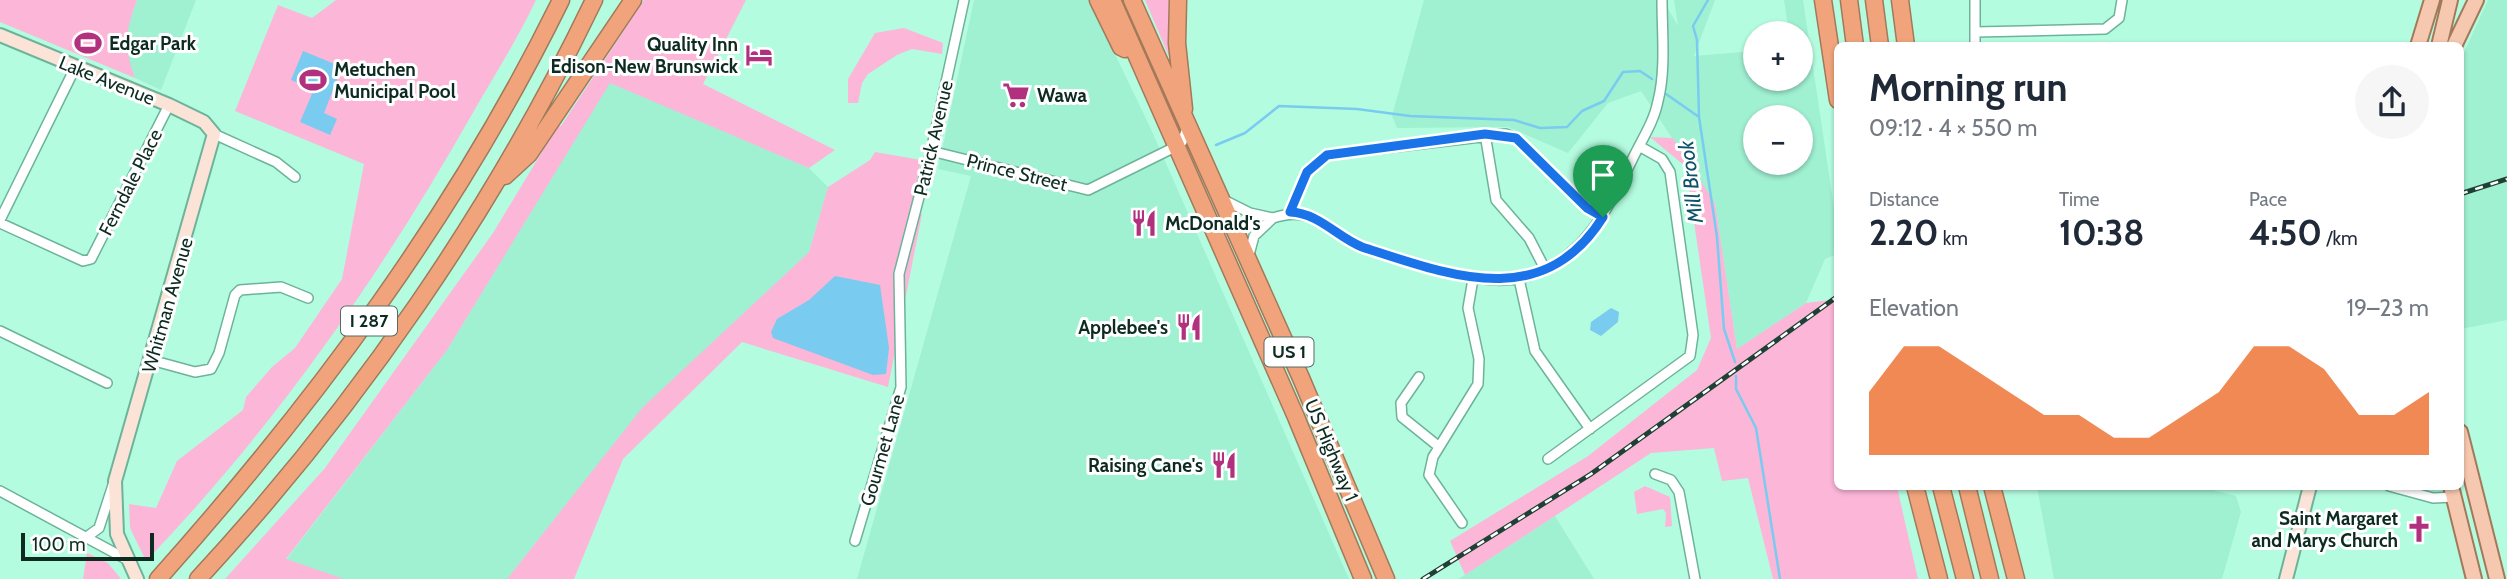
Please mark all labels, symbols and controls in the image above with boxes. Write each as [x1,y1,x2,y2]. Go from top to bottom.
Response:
map controls [1743,21,1813,175]
button: + [1743,21,1813,91]
sports icon: Edgar Park [73,28,103,58]
place label: Edgar Park [109,32,197,55]
place label: Quality Inn Edison-New Brunswick [550,33,739,78]
hotel icon: Quality Inn Edison-New Brunswick [744,40,774,70]
street label: Lake Avenue [56,51,158,110]
place label: Metuchen Municipal Pool [334,58,456,103]
text: Morning run [1869,64,2068,111]
sports icon: Metuchen Municipal Pool [298,65,328,95]
button: share [2355,65,2429,139]
street label: Patrick Avenue [909,78,958,198]
supermarket icon: Wawa [1001,80,1031,110]
place label: Wawa [1037,84,1088,107]
button: − [1743,105,1813,175]
text: 09:12 · 4 × 550 m [1869,114,2038,142]
street label: Ferndale Place [94,125,167,239]
water label: Mill Brook [1673,138,1708,226]
pin [1573,145,1633,217]
street label: Prince Street [964,149,1070,196]
icon: arrive [1584,156,1622,194]
text: Distance [1869,188,1939,211]
text: Time [2059,188,2099,211]
text: Pace [2249,188,2287,211]
restaurant icon: McDonald's [1129,208,1159,238]
text: 2.20 [1869,211,1939,254]
text: 10:38 [2059,211,2144,254]
text: 4:50 [2249,211,2322,254]
place label: McDonald's [1165,212,1261,235]
text: km [1939,227,1968,250]
text: /km [2322,227,2358,250]
street label: Whitman Avenue [137,235,198,375]
text: Elevation [1869,294,1959,322]
text: 19–23 m [2346,294,2429,322]
road number: I 287 [341,306,397,335]
restaurant icon: Applebee's [1174,312,1204,342]
place label: Applebee's [1078,316,1168,339]
road number: US 1 [1264,338,1314,366]
street label: Gourmet Lane [856,391,909,509]
street label: US Highway 1 [1300,396,1363,505]
restaurant icon: Raising Cane's [1209,450,1239,480]
place label: Raising Cane's [1088,454,1203,477]
place label: Saint Margaret and Marys Church [2251,507,2398,552]
church icon: Saint Margaret and Marys Church [2404,514,2434,544]
scale bar [21,530,154,562]
text: 100 m [32,533,86,556]

